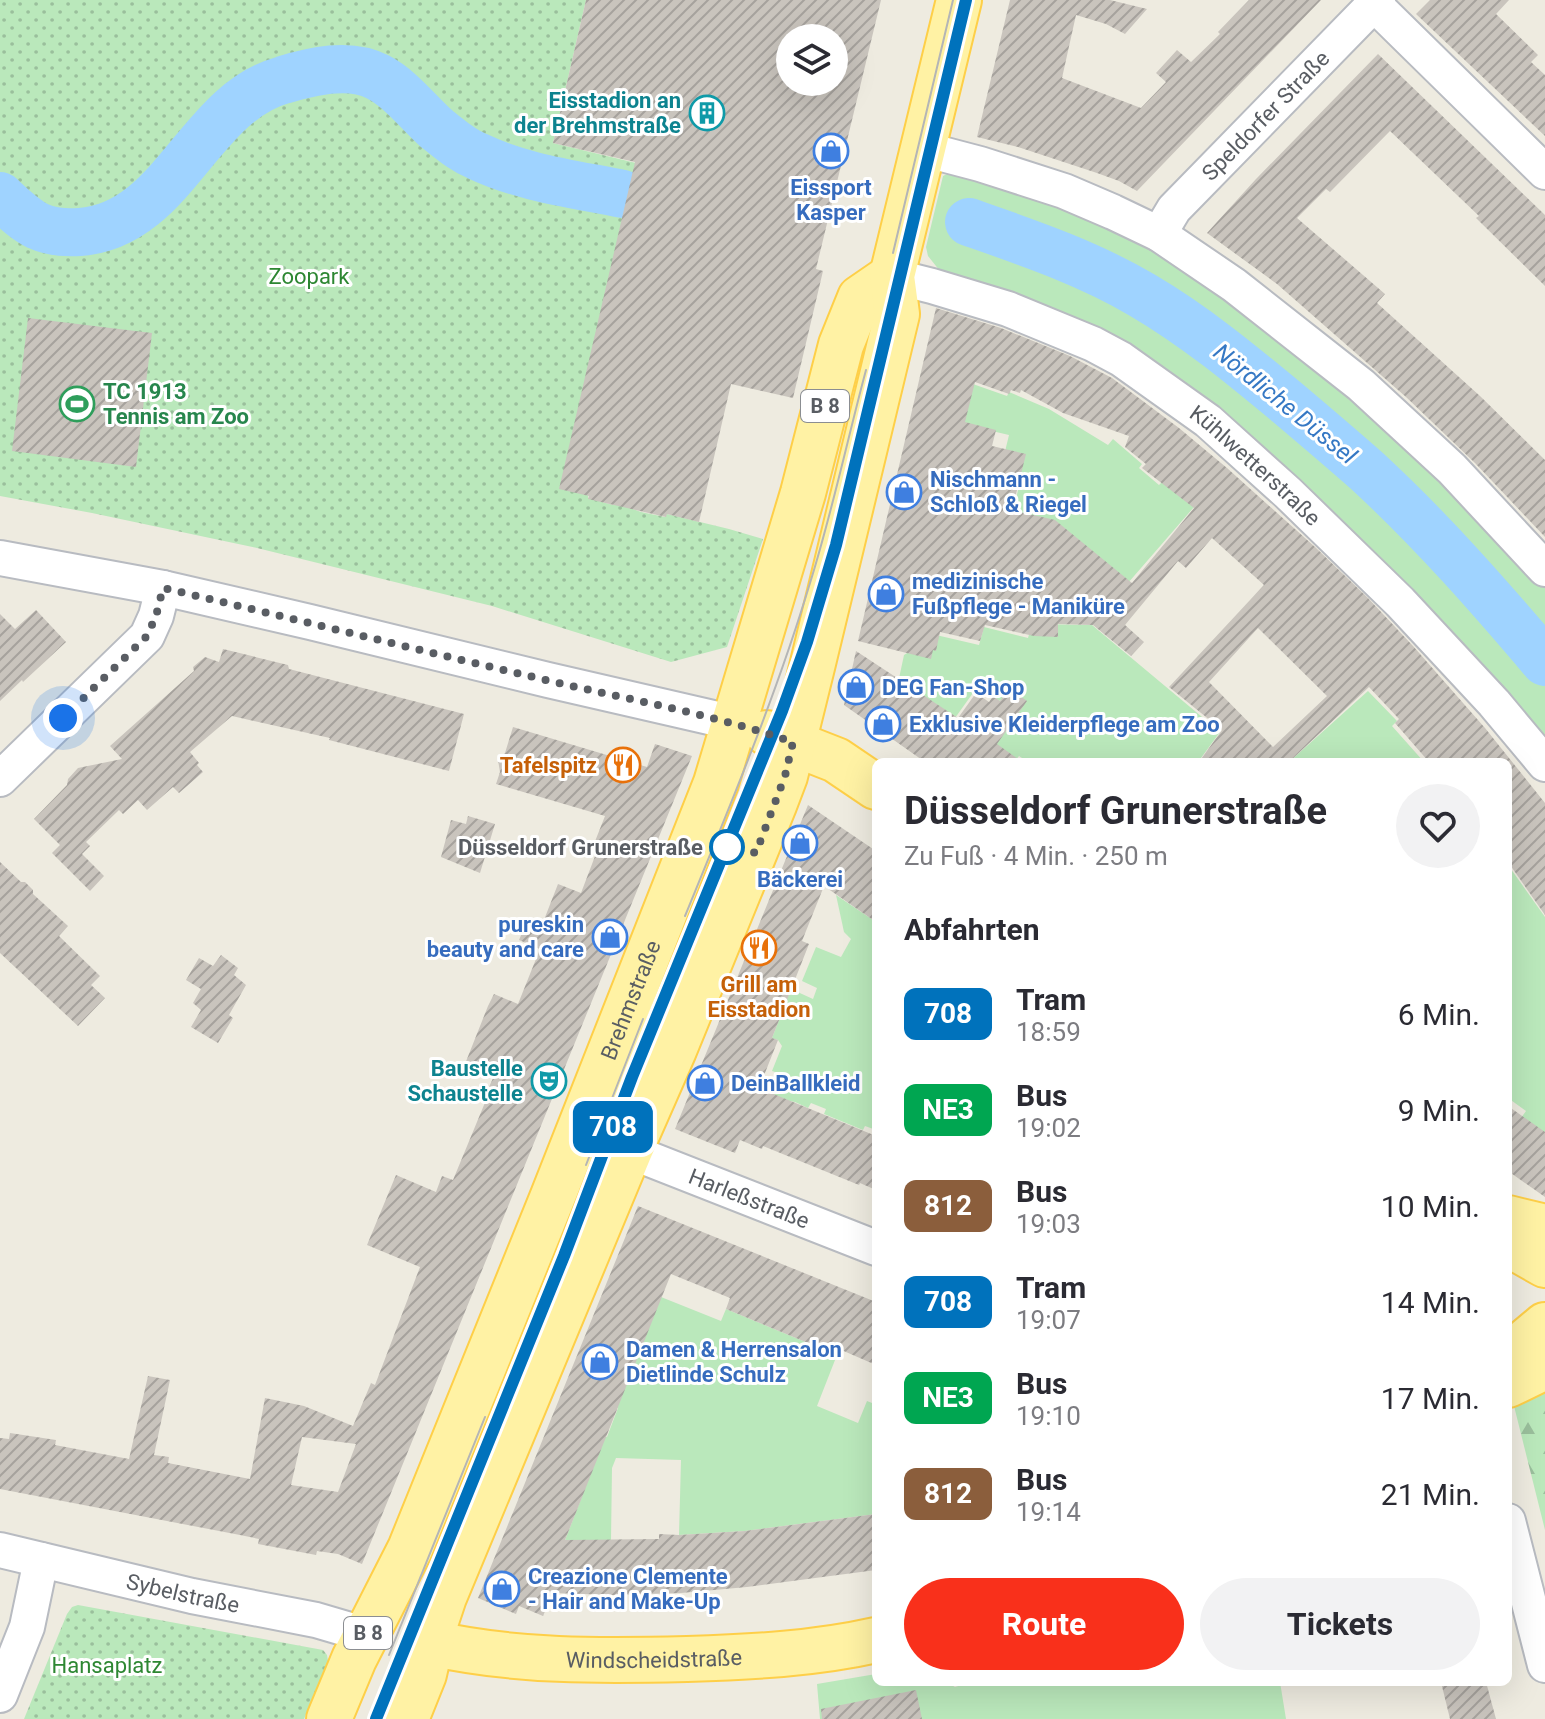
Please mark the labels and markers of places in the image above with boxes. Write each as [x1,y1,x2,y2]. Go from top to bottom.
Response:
place label: Eisstadion an der Brehmstraße [514,88,681,138]
building icon: Eisstadion an der Brehmstraße [688,94,726,132]
shop icon: Eissport Kasper [812,132,850,170]
place label: Eissport Kasper [790,175,872,225]
place label: TC 1913 Tennis am Zoo [103,379,249,429]
sports icon: TC 1913 Tennis am Zoo [58,385,96,423]
place label: Nischmann - Schloß & Riegel [930,467,1087,517]
shop icon: Nischmann - Schloß & Riegel [885,473,923,511]
place label: medizinische Fußpflege - Maniküre [912,569,1125,619]
shop icon: medizinische Fußpflege - Maniküre [867,575,905,613]
shop icon: DEG Fan-Shop [837,668,875,706]
place label: DEG Fan-Shop [882,675,1024,700]
shop icon: Exklusive Kleiderpflege am Zoo [864,705,902,743]
place label: Exklusive Kleiderpflege am Zoo [909,712,1220,737]
restaurant icon: Tafelspitz [604,746,642,784]
place label: Tafelspitz [500,753,597,778]
shop icon: Bäckerei [781,824,819,862]
marker: Düsseldorf Grunerstraße [710,830,744,864]
place label: Düsseldorf Grunerstraße [458,835,703,860]
place label: Bäckerei [757,867,843,892]
place label: pureskin beauty and care [427,912,584,962]
shop icon: pureskin beauty and care [591,918,629,956]
restaurant icon: Grill am Eisstadion [740,929,778,967]
place label: Grill am Eisstadion [708,972,810,1022]
place label: Baustelle Schaustelle [407,1056,523,1106]
theatre icon: Baustelle Schaustelle [530,1062,568,1100]
shop icon: DeinBallkleid [686,1064,724,1102]
place label: DeinBallkleid [731,1071,860,1096]
place label: Damen & Herrensalon Dietlinde Schulz [626,1337,842,1387]
shop icon: Damen & Herrensalon Dietlinde Schulz [581,1343,619,1381]
place label: Creazione Clemente - Hair and Make-Up [528,1564,728,1614]
shop icon: Creazione Clemente - Hair and Make-Up [483,1570,521,1608]

